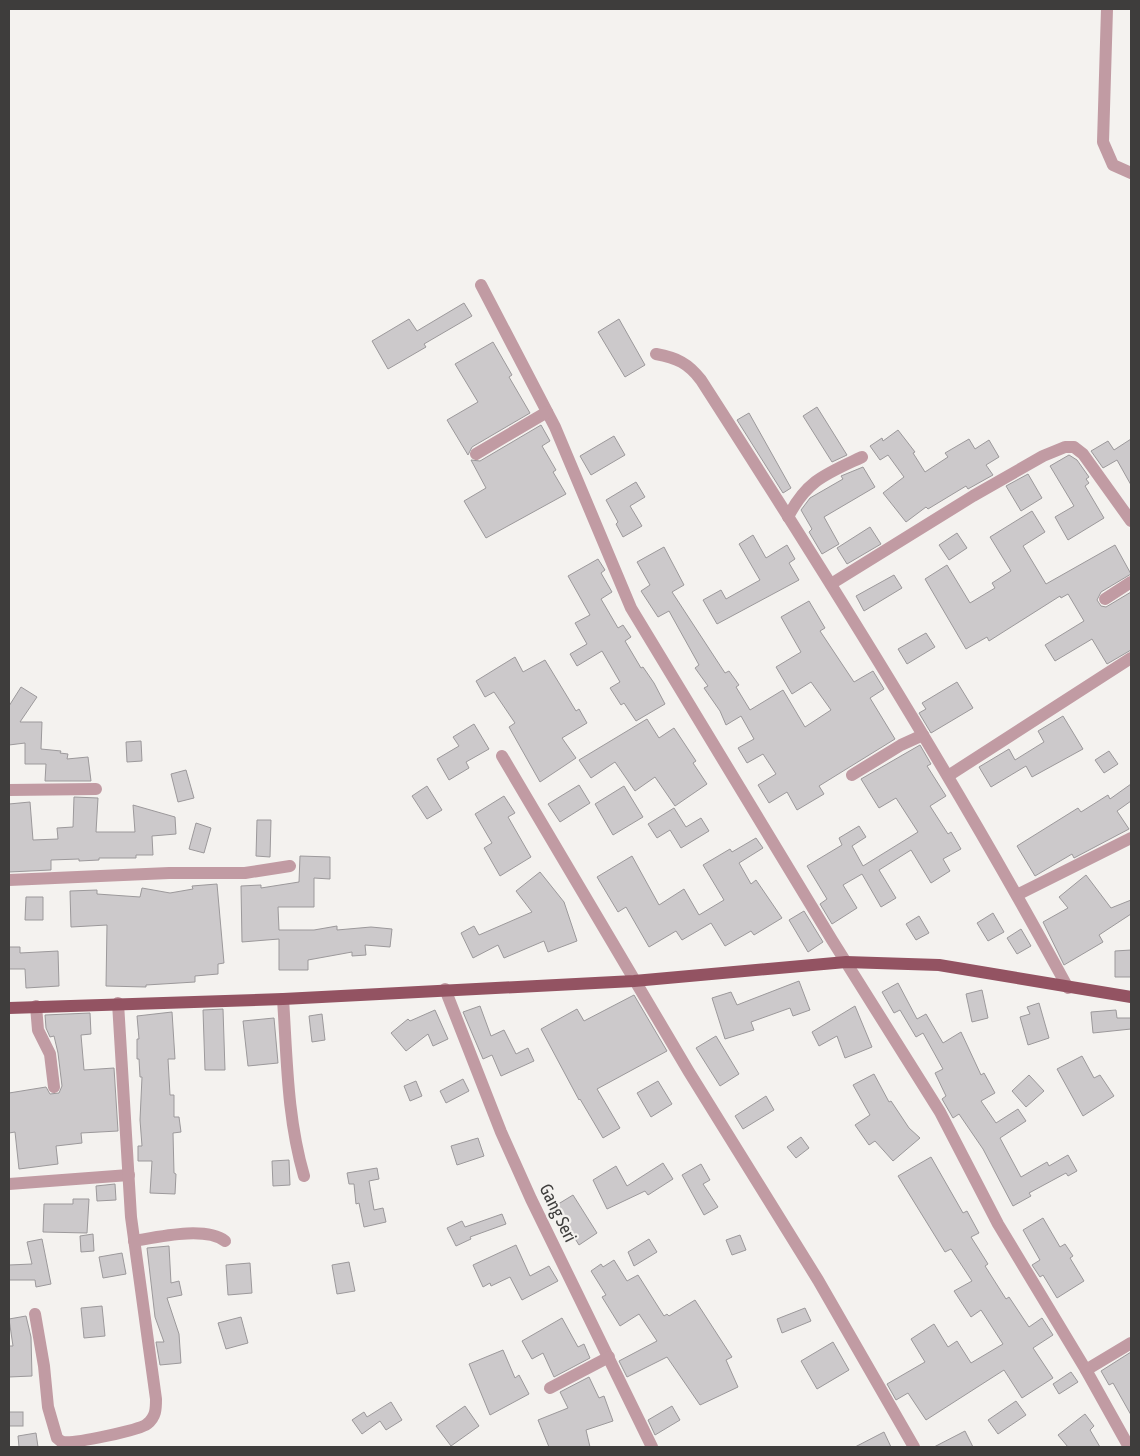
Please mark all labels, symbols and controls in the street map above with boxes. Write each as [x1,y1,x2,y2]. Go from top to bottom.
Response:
street label: Gang Seri [535,1180,581,1245]

